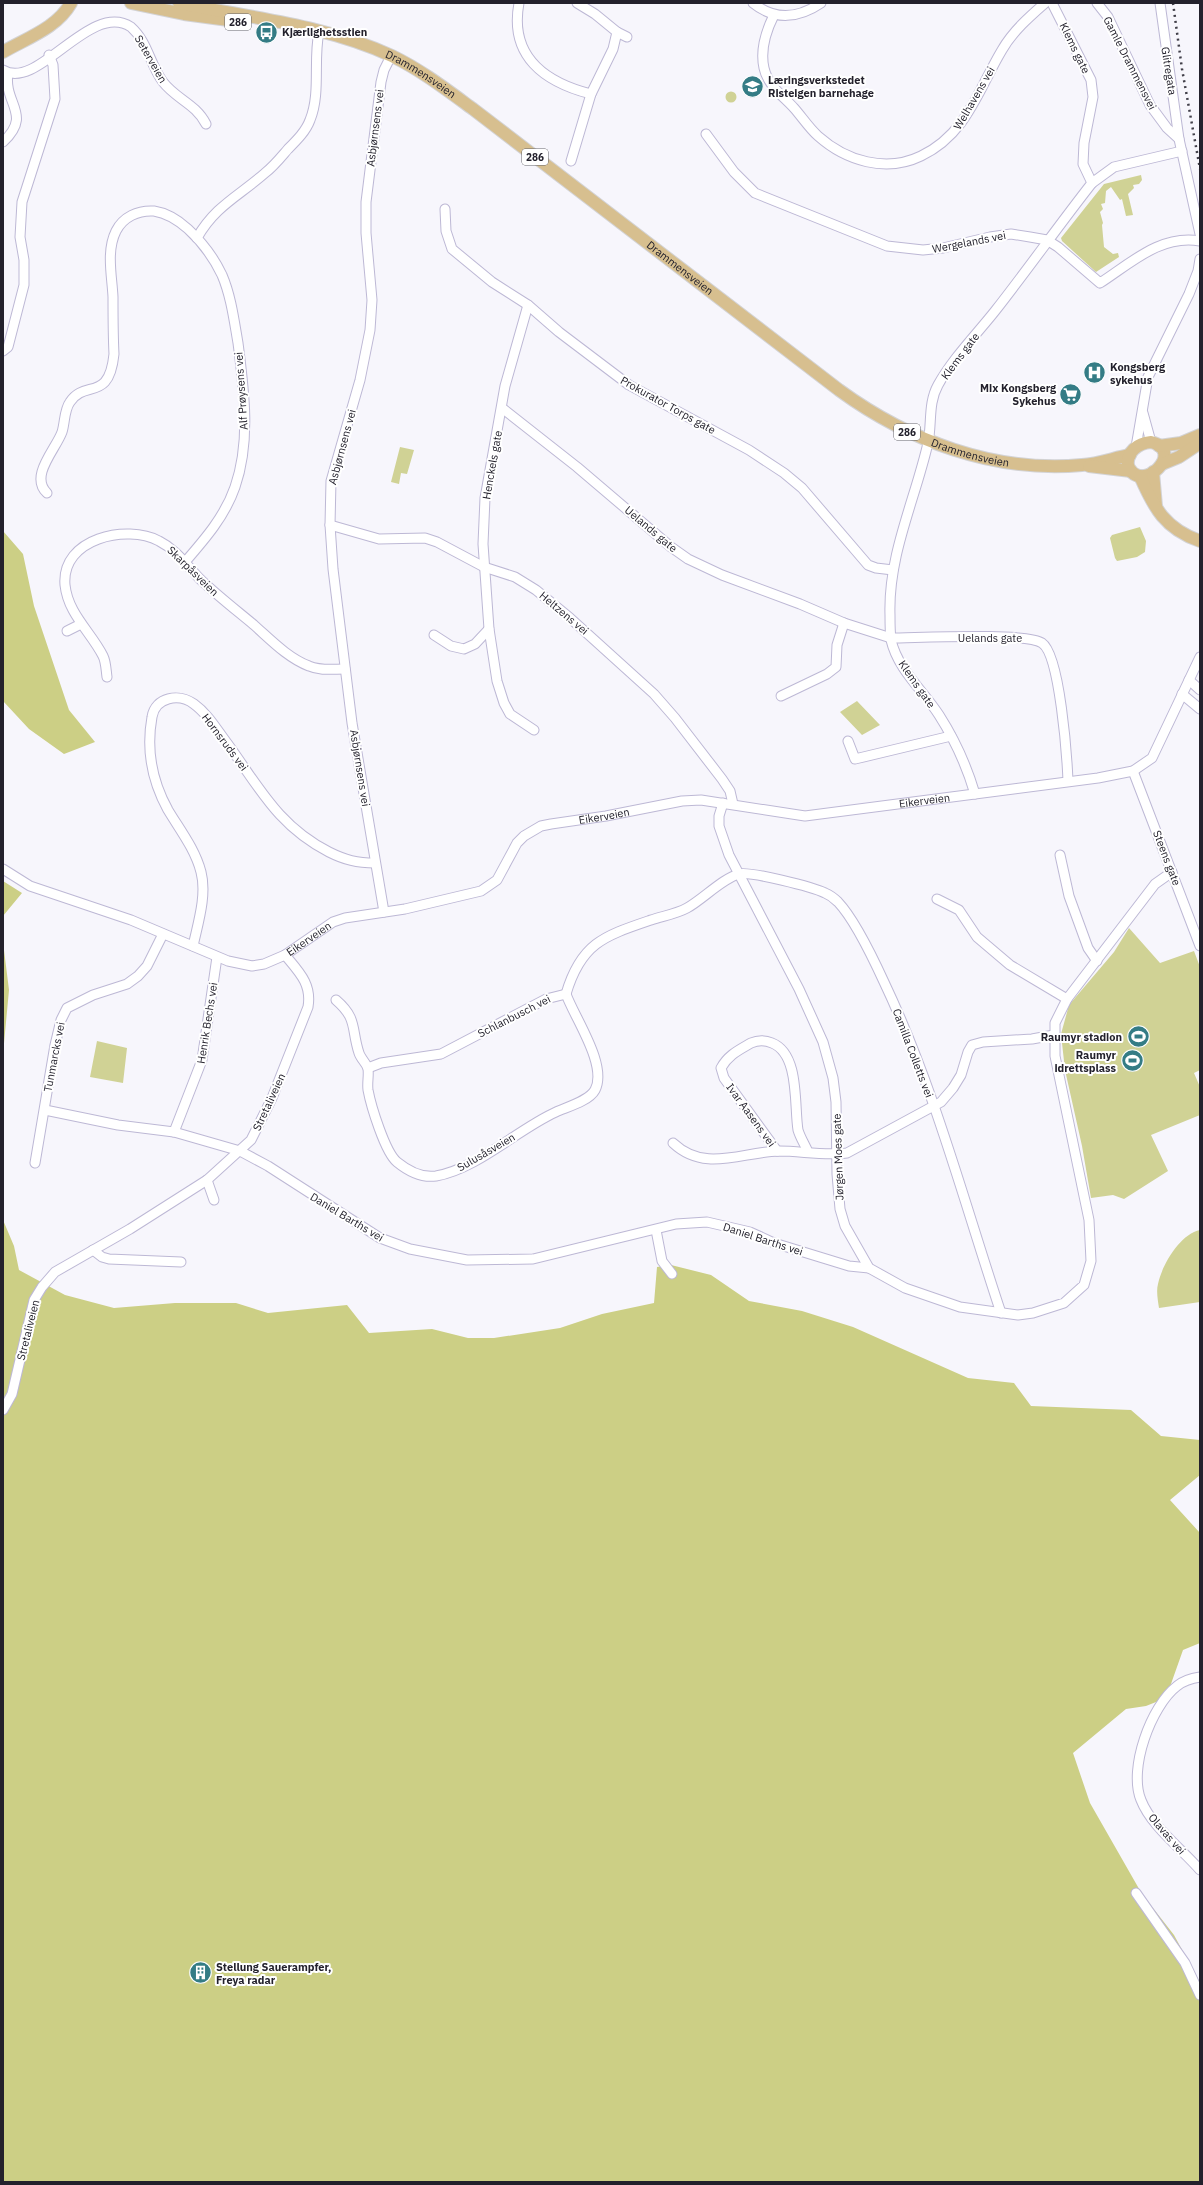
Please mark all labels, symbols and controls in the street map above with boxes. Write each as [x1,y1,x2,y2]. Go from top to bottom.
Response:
road number: 286 [225,14,251,30]
street label: Gamle Drammensvei [1100,14,1160,112]
bus stop icon: Kjærlighetsstien [254,19,280,45]
street label: Klems gate [1057,20,1093,76]
place label: Kjærlighetsstien [282,25,367,39]
street label: Seterveien [132,33,170,85]
street label: Glitregata [1158,46,1180,96]
street label: Drammensveien [383,47,459,101]
street label: Welhavens vei [950,64,998,132]
school or university icon: Læringsverkstedet Risteigen barnehage [739,73,765,99]
place label: Læringsverkstedet Risteigen barnehage [768,73,874,100]
street label: Asbjørnsens vei [363,89,387,167]
road number: 286 [522,149,548,165]
street label: Wergelands vei [931,228,1007,256]
street label: Drammensveien [644,238,716,298]
street label: Klems gate [938,330,982,382]
street label: Alf Prøysens vei [231,352,251,430]
hospital icon: Kongsberg sykehus [1082,360,1108,386]
place label: Kongsberg sykehus [1110,360,1166,387]
street label: Prokurator Torps gate [618,373,718,437]
place label: Mix Kongsberg Sykehus [980,381,1057,408]
supermarket icon: Mix Kongsberg Sykehus [1058,381,1084,407]
street label: Asbjørnsens vei [325,408,359,486]
road number: 286 [894,424,920,440]
street label: Henckels gate [479,429,505,501]
street label: Drammensveien [929,435,1010,470]
street label: Uelands gate [622,503,680,555]
street label: Skarpåsveien [164,543,222,599]
street label: Heltzens vei [537,588,591,638]
street label: Uelands gate [958,631,1022,645]
street label: Klems gate [895,657,939,711]
street label: Hornsruds vei [199,711,251,773]
street label: Asbjørnsens vei [347,728,373,808]
street label: Eikerveien [898,790,951,811]
street label: Eikerveien [578,805,631,827]
street label: Steens gate [1150,828,1184,888]
street label: Eikerveien [283,918,334,959]
street label: Henrik Bechs vei [194,981,220,1065]
street label: Schlanbusch vei [475,992,553,1040]
street label: Camilla Colletts vei [890,1007,936,1099]
street label: Tunmarcks vei [40,1021,68,1093]
sports icon: Raumyr stadion [1125,1024,1151,1050]
place label: Raumyr stadion [1041,1030,1122,1044]
place label: Raumyr idrettsplass [1054,1048,1117,1075]
sports icon: Raumyr idrettsplass [1119,1048,1145,1074]
street label: Stretaliveien [250,1071,288,1133]
street label: Ivar Aasens vei [723,1081,779,1149]
street label: Jørgen Moes gate [829,1113,847,1201]
street label: Sulusåsveien [454,1130,518,1174]
street label: Daniel Barths vei [308,1190,386,1244]
street label: Daniel Barths vei [721,1219,805,1259]
street label: Stretaliveien [14,1298,42,1362]
street label: Olavas vei [1145,1811,1189,1857]
building icon: Stellung Sauerampfer, Freya radar [187,1960,213,1986]
place label: Stellung Sauerampfer, Freya radar [216,1960,331,1987]

